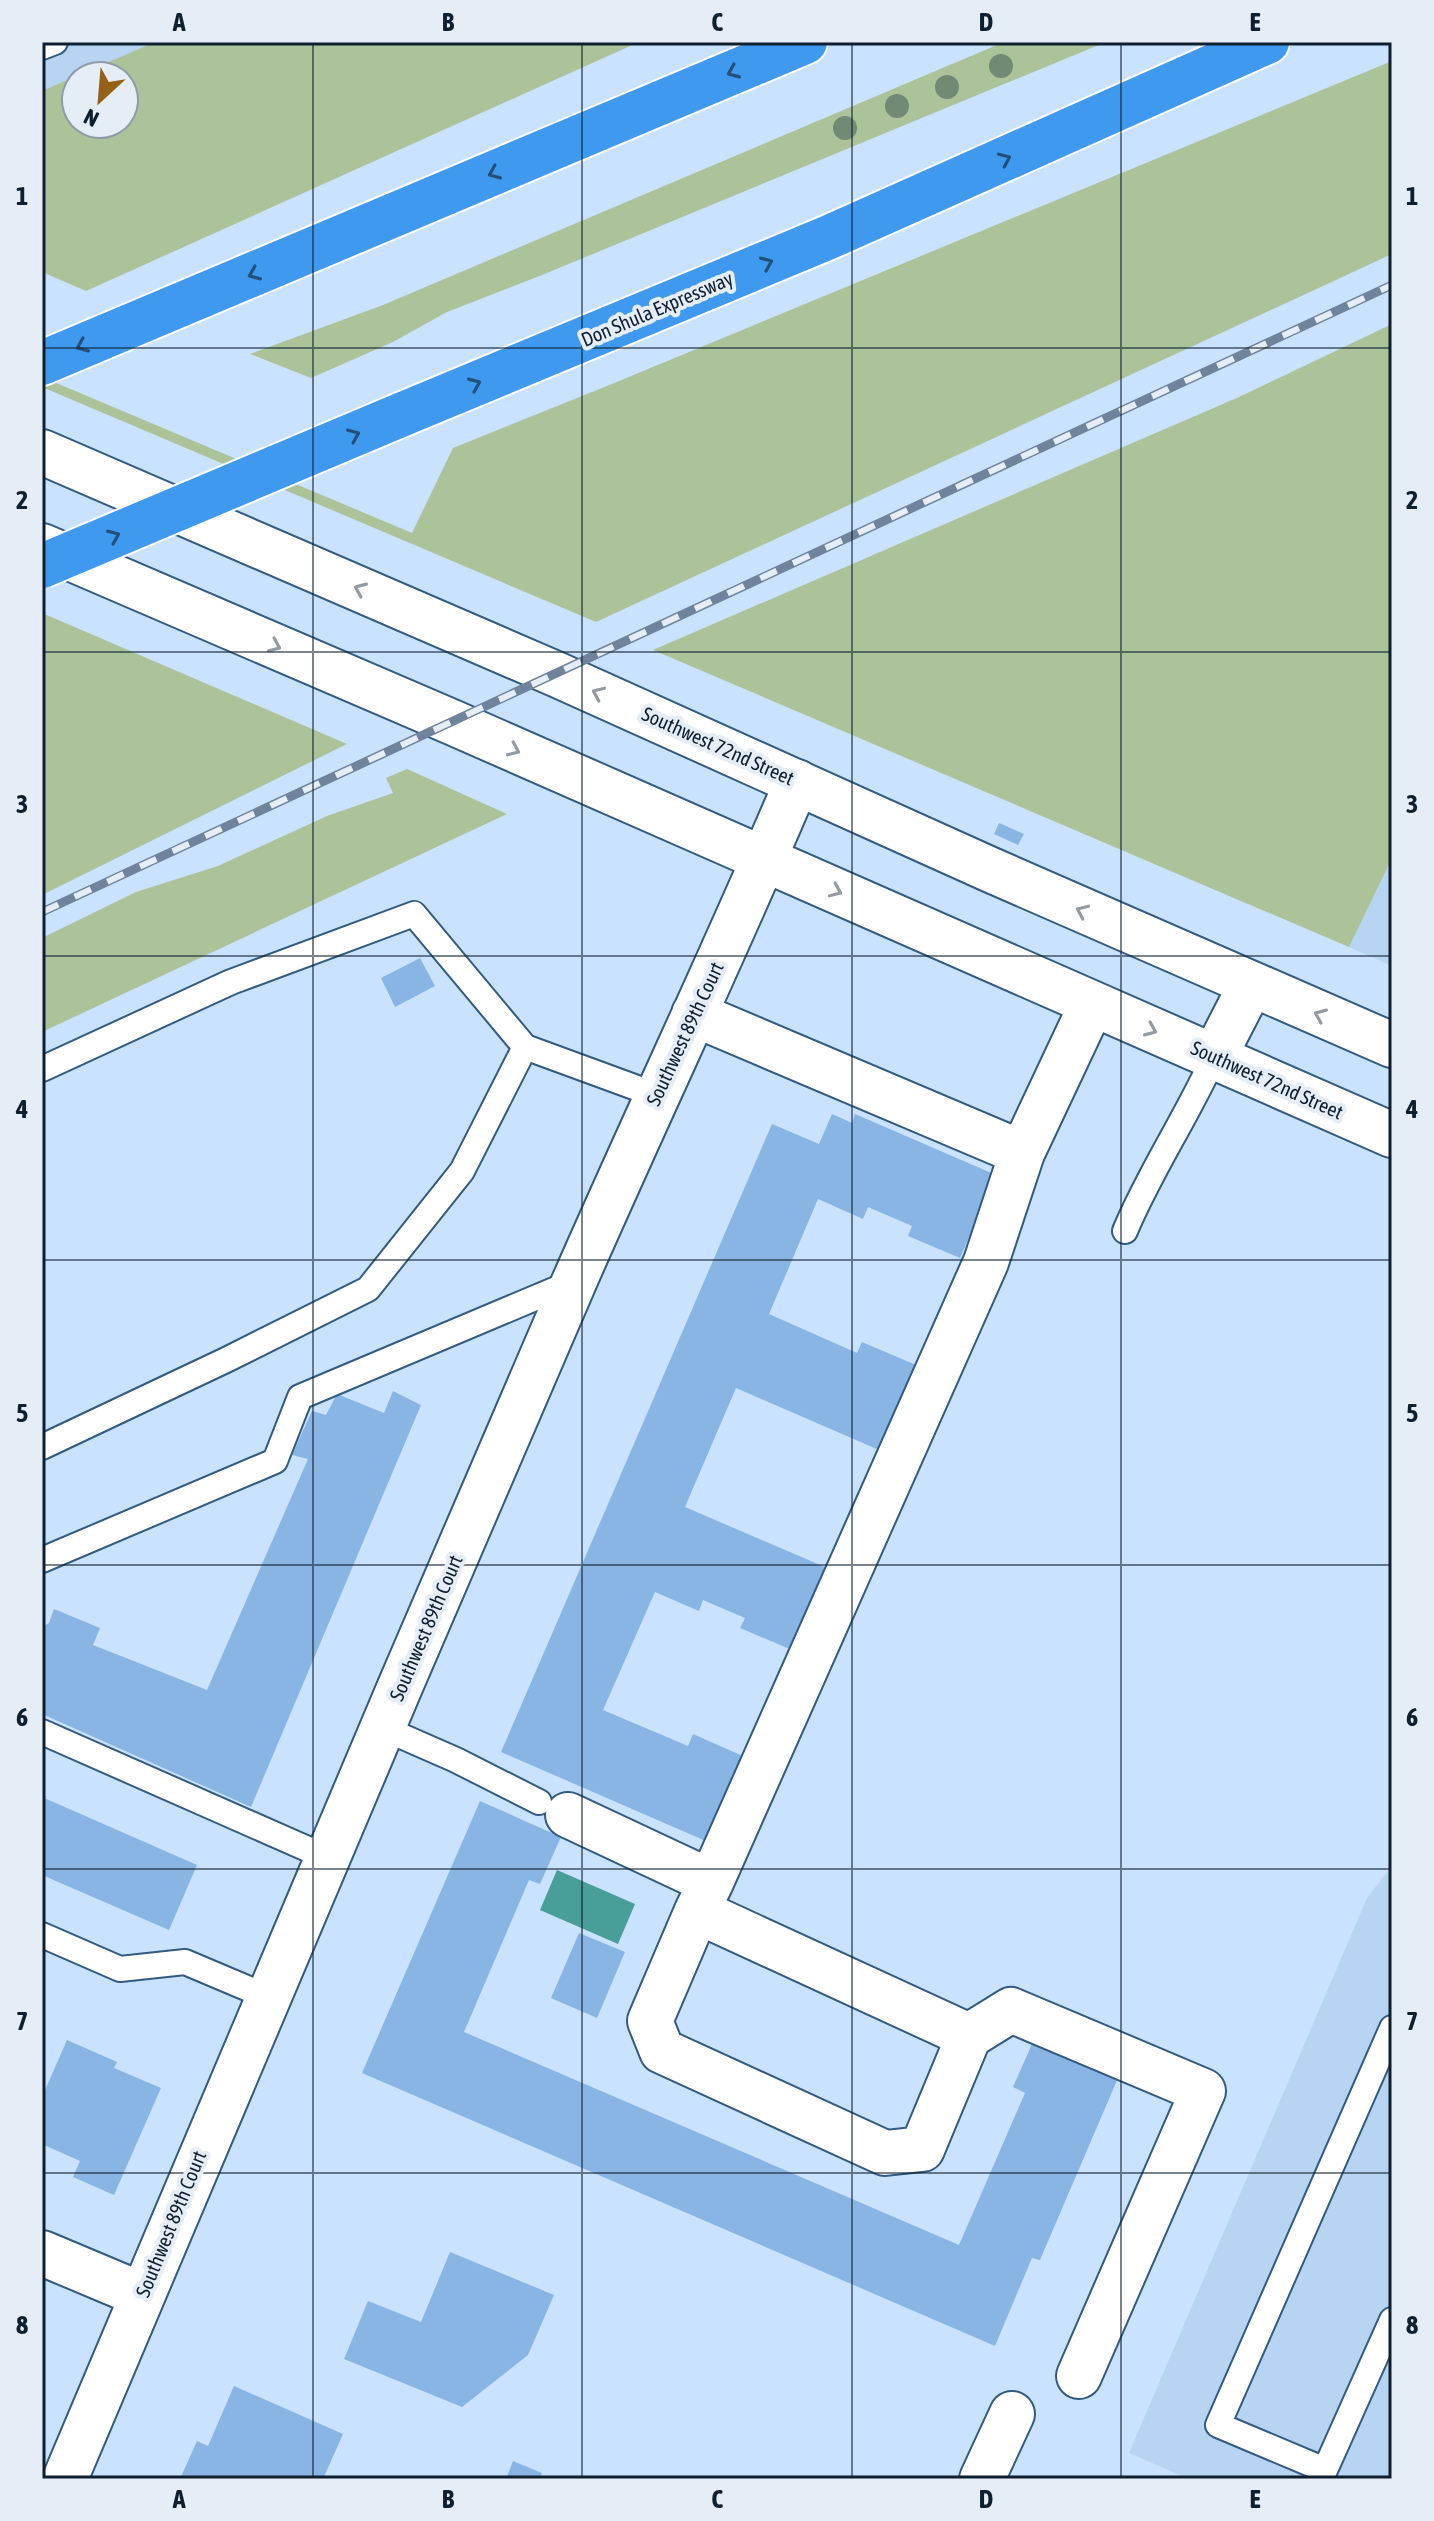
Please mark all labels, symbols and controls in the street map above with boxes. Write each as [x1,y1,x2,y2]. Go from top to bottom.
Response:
text: A [172,7,186,37]
text: B [442,7,455,37]
text: C [711,7,723,37]
text: D [979,7,993,37]
text: E [1249,7,1261,37]
north arrow [60,60,140,140]
one-way arrow [727,63,741,79]
text: N [80,103,103,133]
one-way arrow [997,153,1011,169]
one-way arrow [487,163,501,180]
text: 1 [16,181,28,211]
text: 1 [1406,181,1418,211]
one-way arrow [759,257,773,273]
one-way arrow [248,264,262,280]
street label: Don Shula Expressway [577,266,736,351]
one-way arrow [76,336,90,352]
one-way arrow [467,378,481,394]
one-way arrow [346,428,360,445]
text: 2 [16,485,28,515]
text: 2 [1406,485,1418,515]
one-way arrow [106,529,120,545]
one-way arrow [353,583,368,599]
one-way arrow [267,637,282,653]
one-way arrow [592,687,606,703]
street label: Southwest 72nd Street [639,702,798,789]
one-way arrow [506,740,520,756]
text: 3 [16,789,28,819]
text: 3 [1406,789,1418,819]
one-way arrow [828,881,842,897]
one-way arrow [1076,904,1090,920]
street label: Southwest 89th Court [641,958,728,1109]
one-way arrow [1314,1008,1328,1024]
one-way arrow [1142,1020,1157,1036]
street label: Southwest 72nd Street [1188,1036,1347,1123]
text: 4 [15,1094,28,1124]
text: 4 [1405,1094,1418,1124]
text: 5 [16,1398,28,1428]
text: 5 [1406,1398,1418,1428]
street label: Southwest 89th Court [385,1551,467,1704]
text: 6 [16,1702,28,1732]
text: 6 [1406,1702,1418,1732]
text: 7 [16,2006,28,2036]
text: 7 [1406,2006,1418,2036]
street label: Southwest 89th Court [131,2147,210,2300]
text: 8 [16,2310,28,2340]
text: 8 [1406,2310,1418,2340]
text: A [172,2484,186,2514]
text: B [442,2484,455,2514]
text: C [711,2484,723,2514]
text: D [979,2484,993,2514]
text: E [1249,2484,1261,2514]

